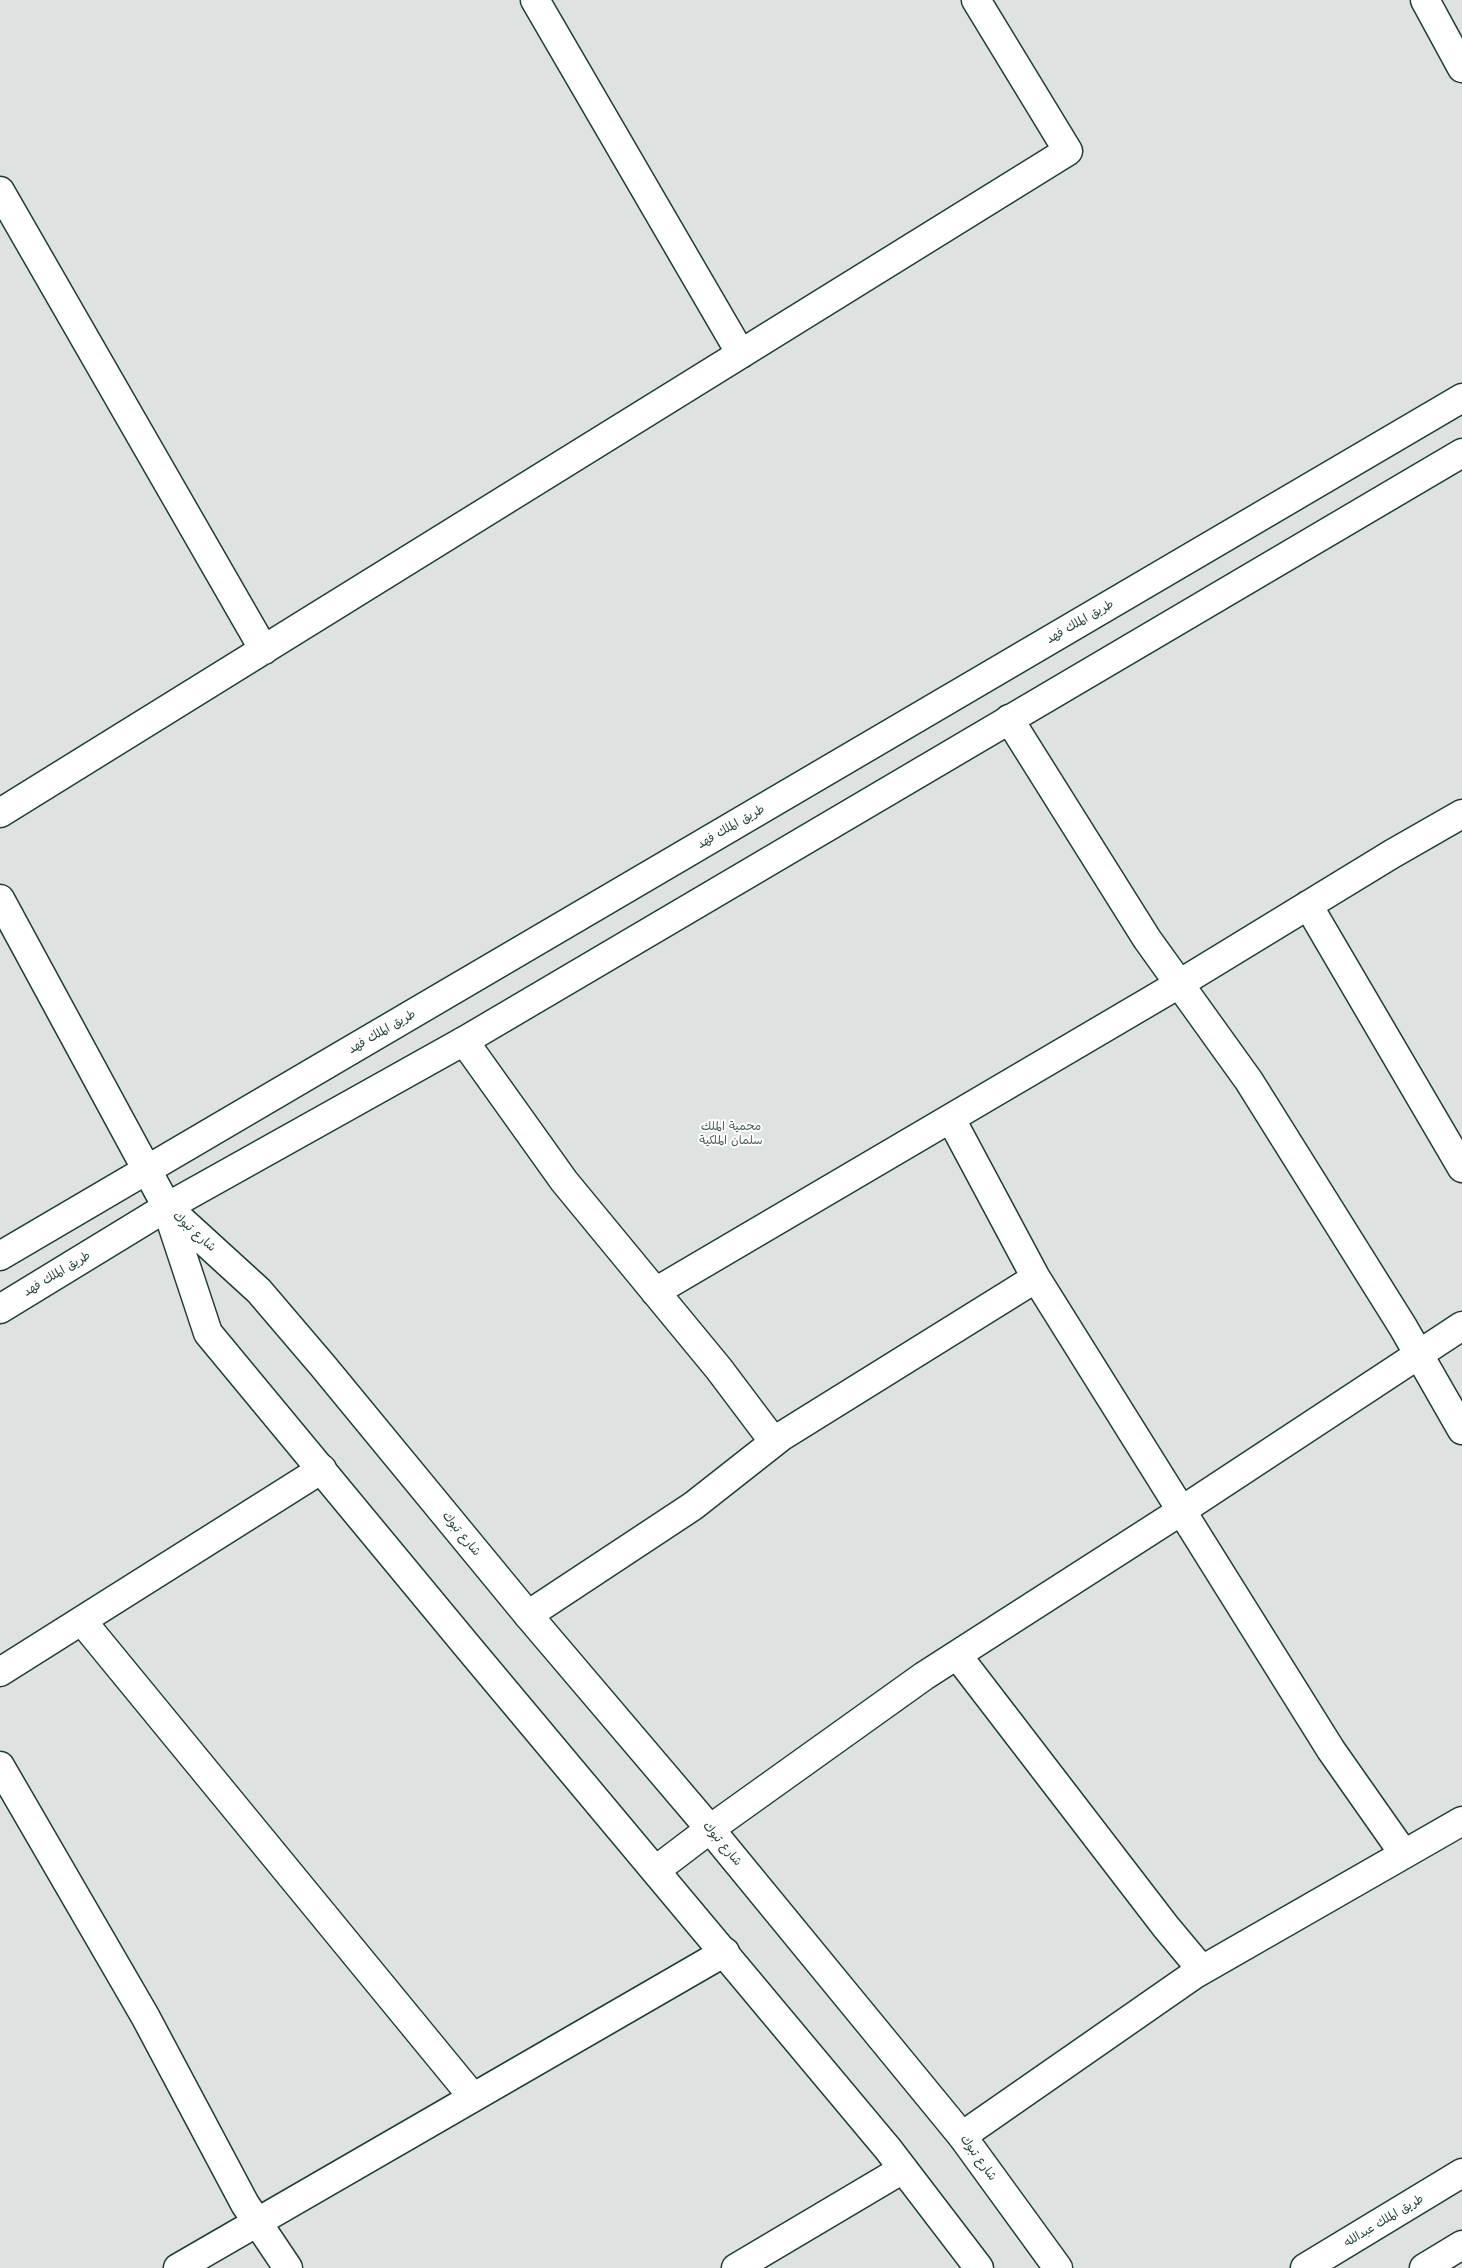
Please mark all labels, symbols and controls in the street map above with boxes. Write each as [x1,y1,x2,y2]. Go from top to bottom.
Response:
street label: طريق الملك فهد [1044,597,1116,647]
street label: طريق الملك فهد [695,802,767,852]
street label: طريق الملك فهد [346,1007,418,1057]
park label: محمية الملك سلمان الملكية [699,1120,763,1148]
street label: شارع تبوك [169,1209,219,1255]
street label: طريق الملك فهد [21,1248,93,1300]
street label: شارع تبوك [439,1509,483,1559]
street label: شارع تبوك [699,1819,745,1869]
street label: شارع تبوك [957,2132,999,2184]
street label: طريق الملك عبدالله [1342,2192,1426,2250]

